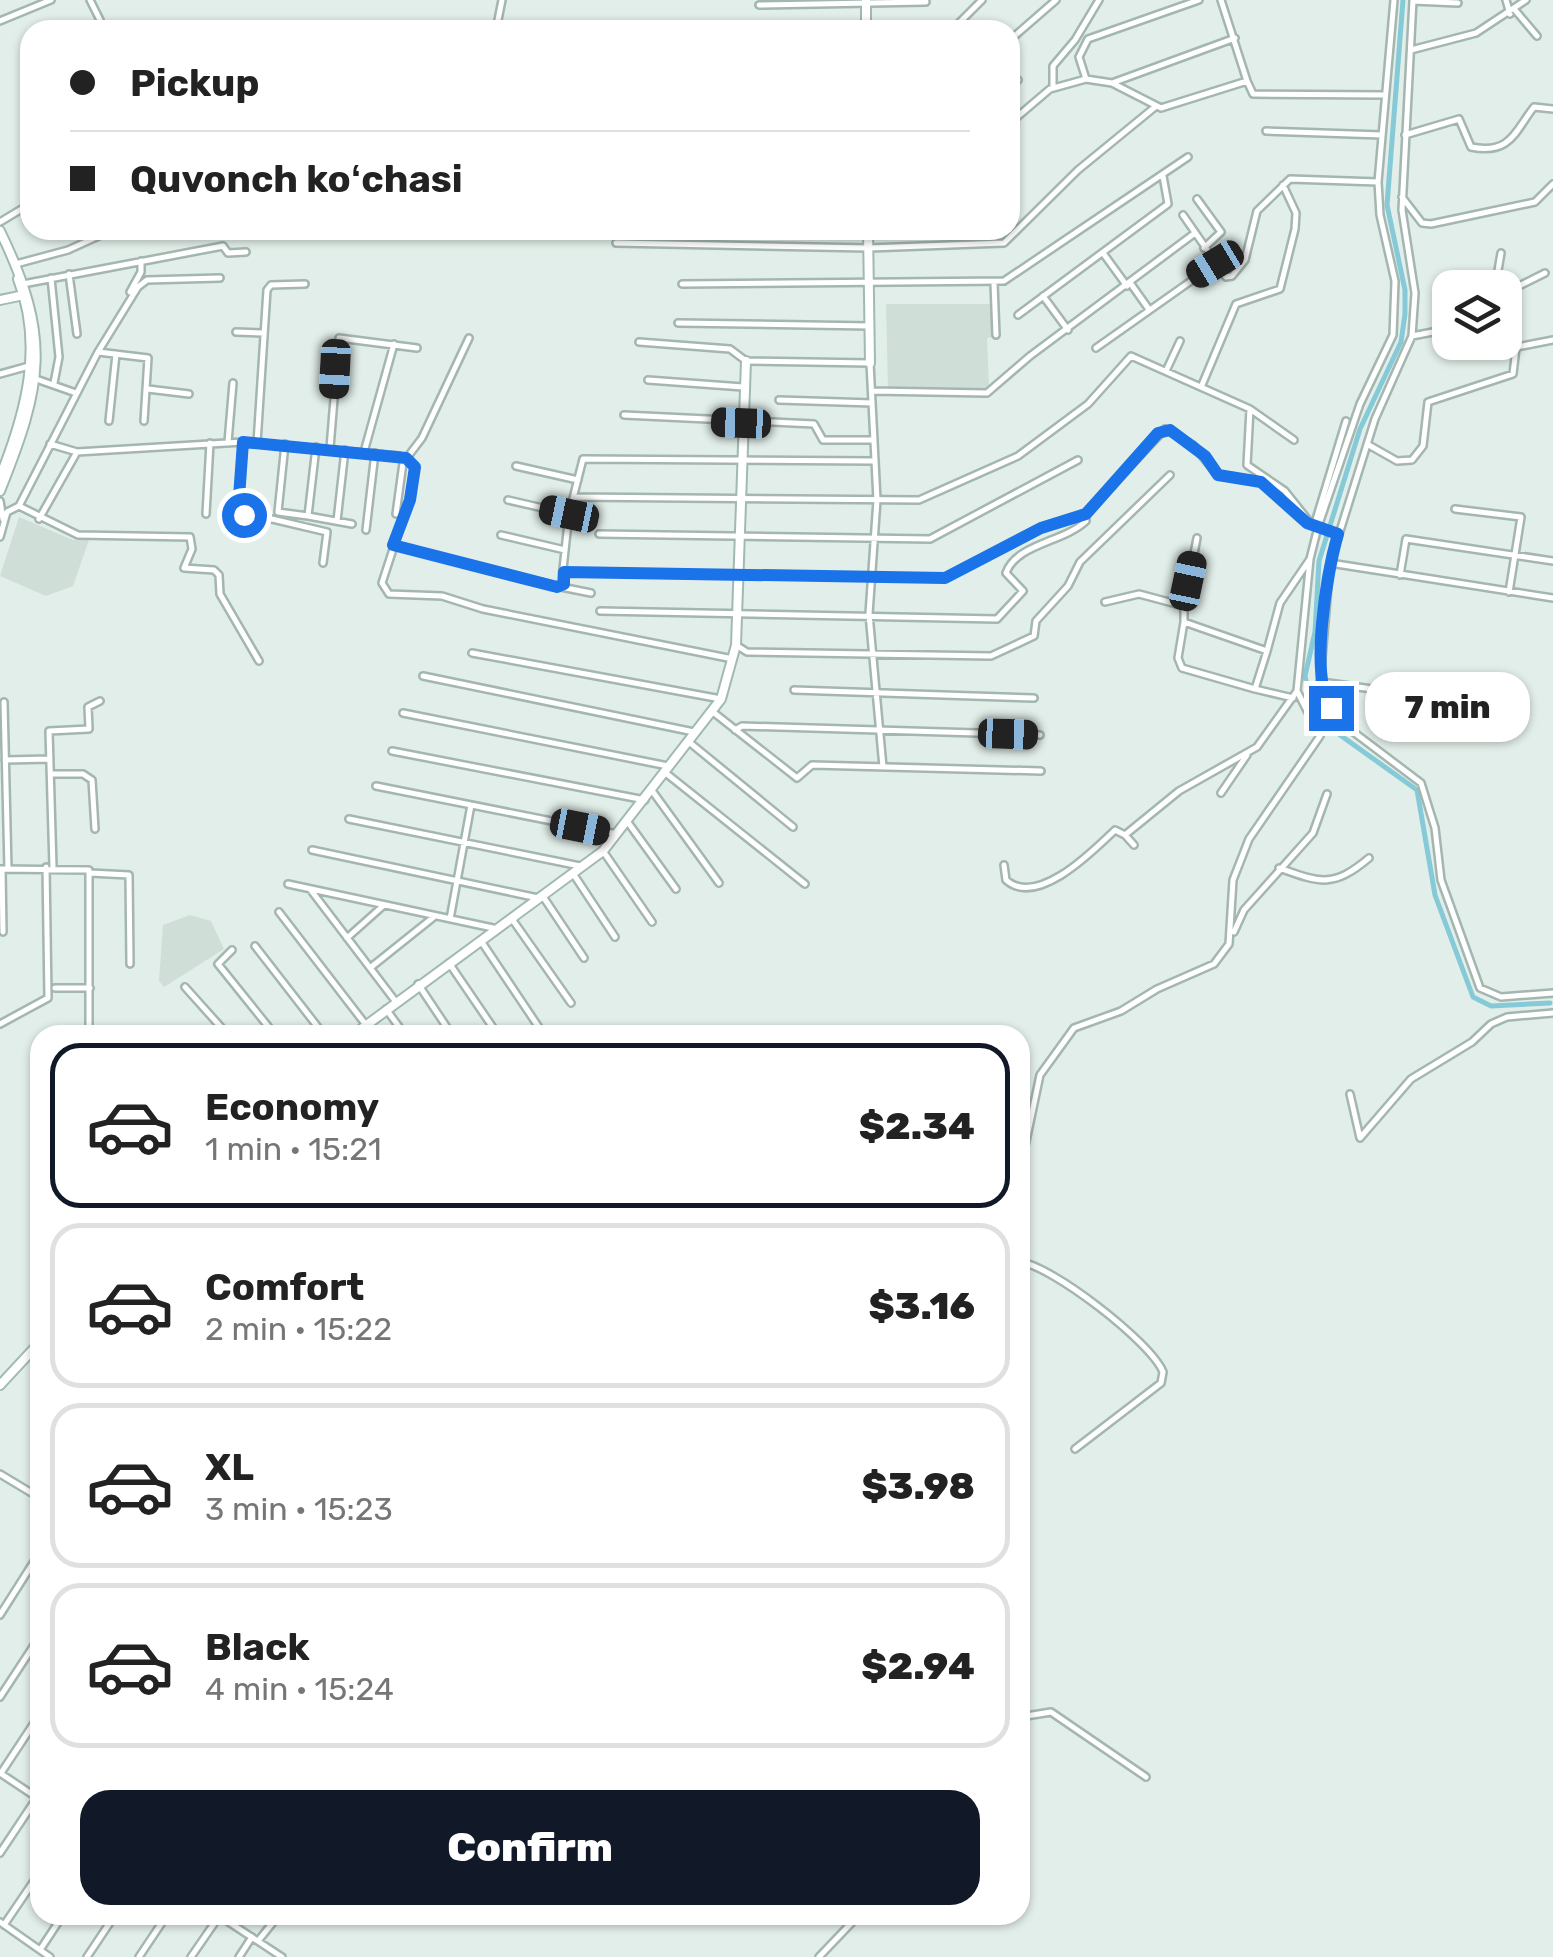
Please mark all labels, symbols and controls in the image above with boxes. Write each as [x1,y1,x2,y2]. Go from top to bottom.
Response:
text: Pickup [130,60,259,106]
text: Quvonch koʻchasi [130,156,463,202]
car [1182,236,1248,292]
map controls [1432,270,1522,360]
button: layers [1432,270,1522,360]
car [318,338,352,400]
car [710,407,772,439]
route start [222,493,267,538]
car [537,493,601,535]
car [1167,549,1209,613]
callout: 7 min [1366,673,1531,743]
route end [1309,686,1354,731]
text: 7 min [1404,688,1491,726]
car [977,718,1039,750]
car [548,807,612,847]
icon: car [85,1081,175,1171]
text: Economy [205,1084,379,1130]
text: $2.34 [859,1103,975,1149]
text: 1 min · 15:21 [205,1130,382,1168]
icon: car [85,1261,175,1351]
text: Comfort [205,1264,364,1310]
text: $3.16 [868,1283,975,1329]
text: 2 min · 15:22 [205,1310,392,1348]
icon: car [85,1441,175,1531]
text: XL [205,1444,254,1490]
text: $3.98 [861,1463,975,1509]
text: 3 min · 15:23 [205,1490,393,1528]
icon: car [85,1621,175,1711]
text: Black [205,1624,310,1670]
text: $2.94 [861,1643,975,1689]
text: 4 min · 15:24 [205,1670,394,1708]
button: Confirm [80,1790,980,1905]

